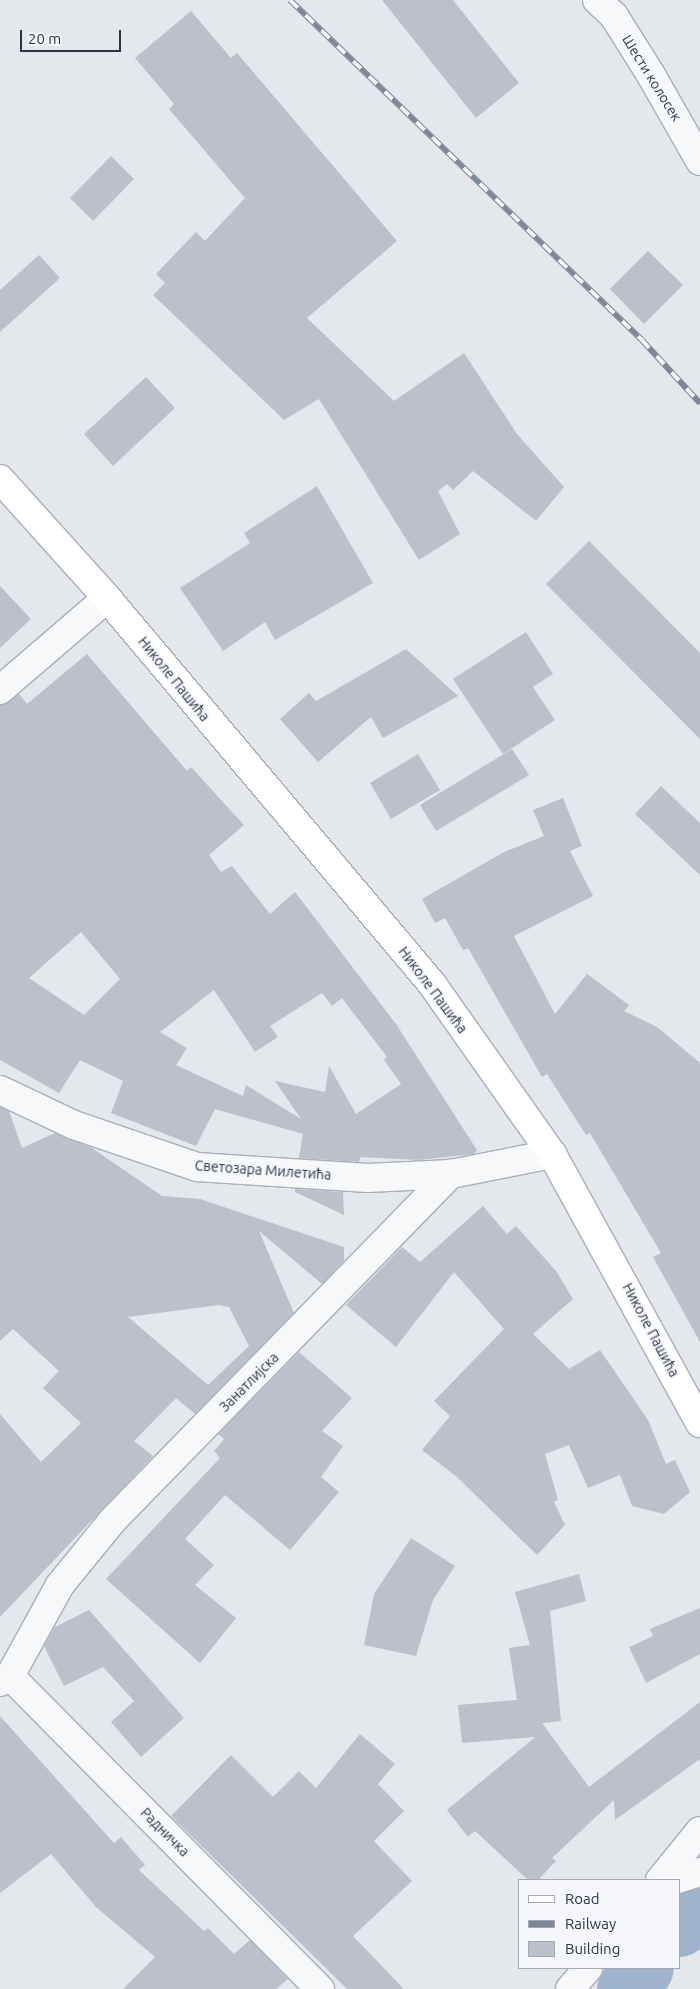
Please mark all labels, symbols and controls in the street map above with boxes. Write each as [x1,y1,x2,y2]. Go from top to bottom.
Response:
scale bar [22,20,124,52]
text: 20 m [28,30,61,47]
street label: Шести колосек [619,32,685,124]
street label: Николе Пашића [135,633,213,725]
street label: Николе Пашића [395,943,471,1037]
street label: Светозара Милетића [194,1157,332,1183]
street label: Николе Пашића [619,1280,683,1380]
street label: Занатлијска [216,1349,282,1415]
street label: Радничка [137,1804,193,1860]
legend [518,1879,680,1969]
text: Road [565,1890,600,1907]
text: Railway [565,1915,616,1932]
text: Building [565,1940,620,1957]

